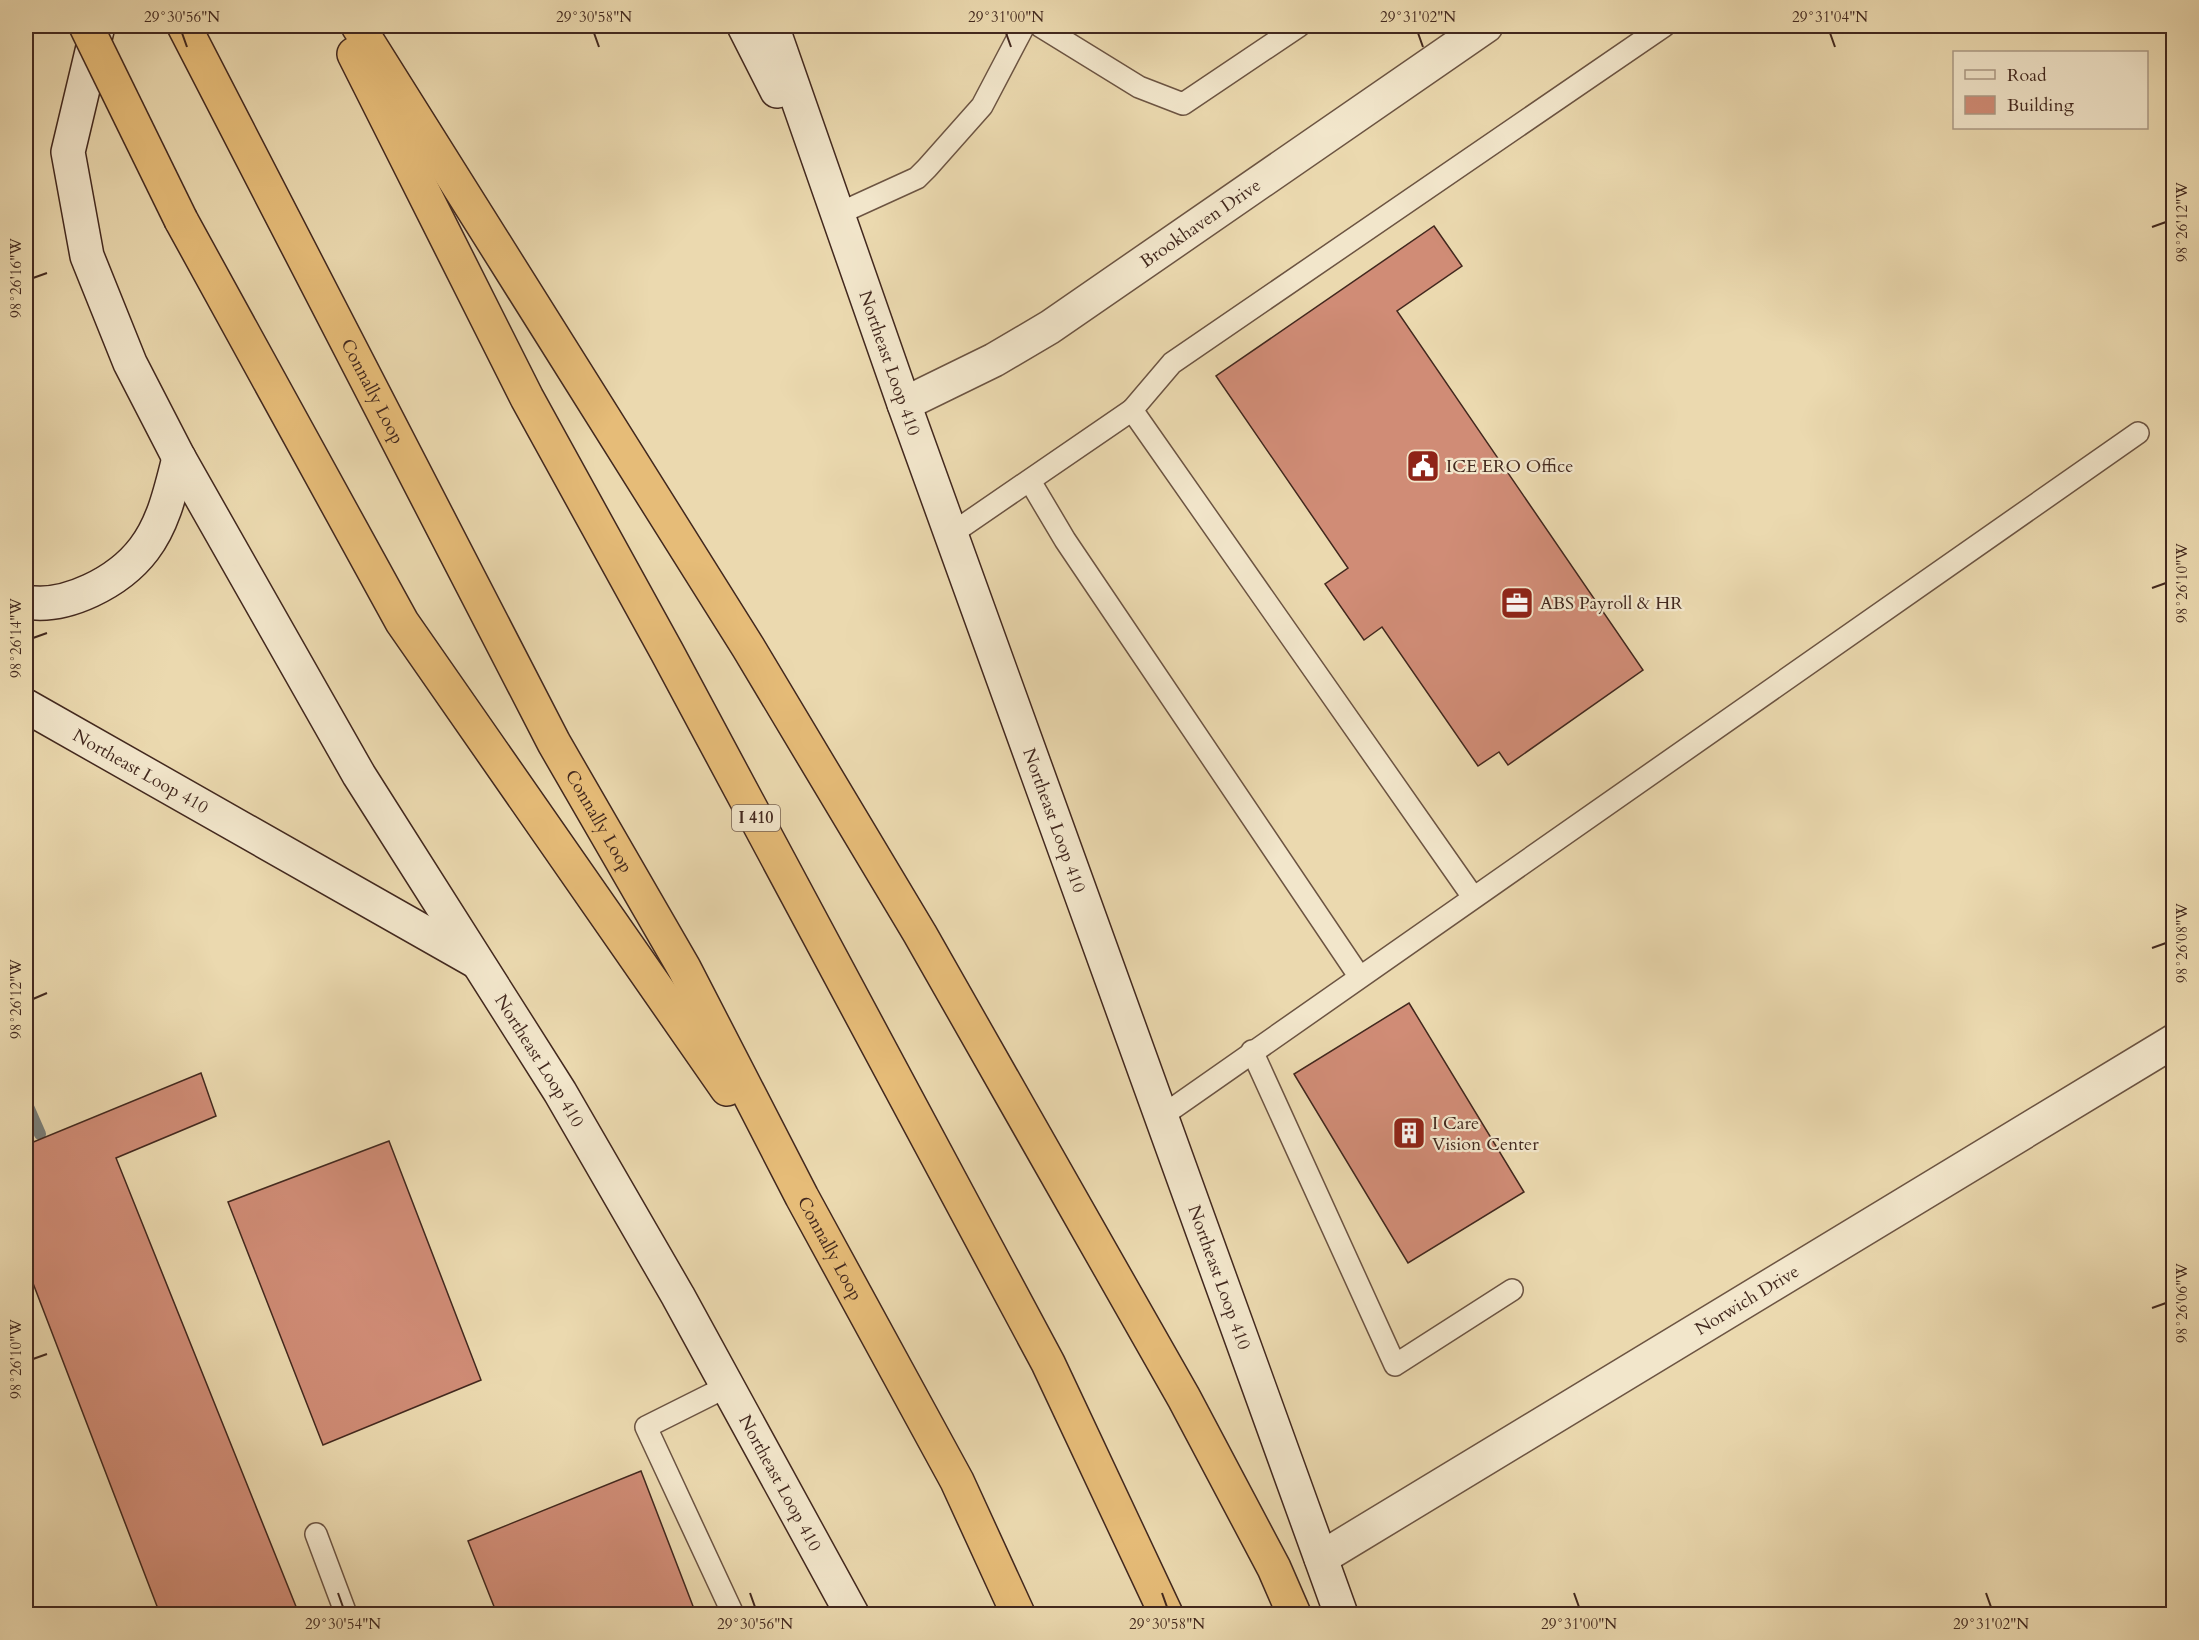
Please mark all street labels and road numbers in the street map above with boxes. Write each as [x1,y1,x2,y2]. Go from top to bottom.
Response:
street label: Brookhaven Drive [1135,173,1266,274]
street label: Northeast Loop 410 [853,287,927,439]
street label: Connally Loop [335,334,410,448]
street label: Northeast Loop 410 [68,723,213,820]
street label: Northeast Loop 410 [1017,744,1092,896]
street label: Connally Loop [559,765,639,877]
road number: I 410 [732,805,780,831]
street label: Northeast Loop 410 [489,989,590,1132]
street label: Connally Loop [792,1192,869,1305]
street label: Northeast Loop 410 [1182,1202,1257,1353]
street label: Norwich Drive [1690,1259,1804,1341]
street label: Northeast Loop 410 [733,1410,828,1556]

